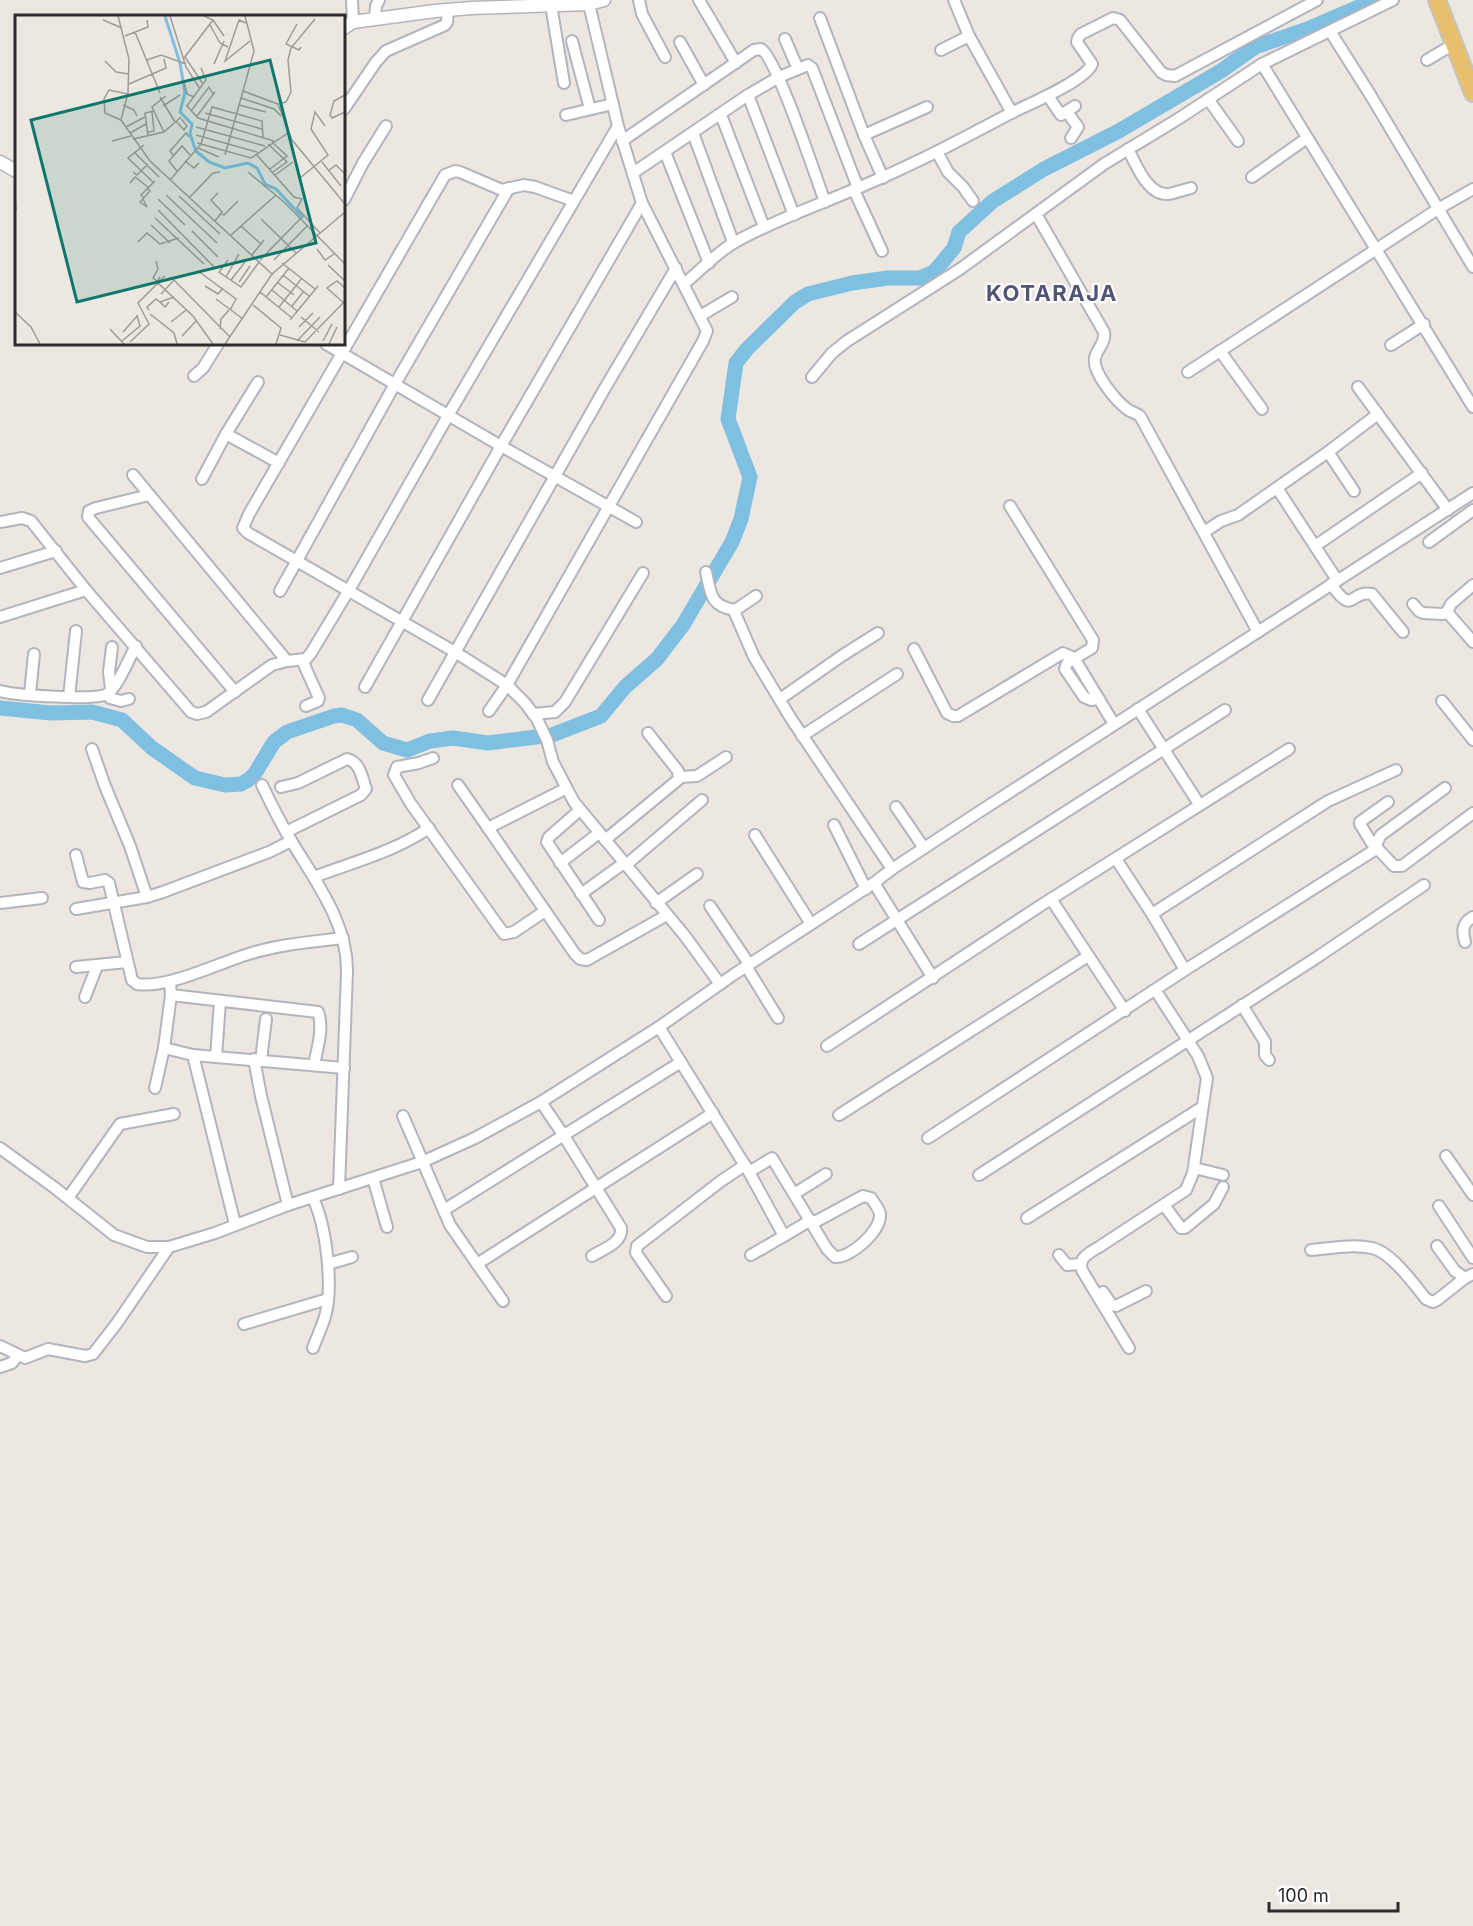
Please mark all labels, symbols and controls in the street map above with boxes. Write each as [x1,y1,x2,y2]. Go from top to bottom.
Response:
inset map [15,15,345,345]
district label: KOTARAJA [986,280,1118,306]
scale bar [1269,1875,1398,1913]
text: 100 m [1278,1885,1329,1906]

